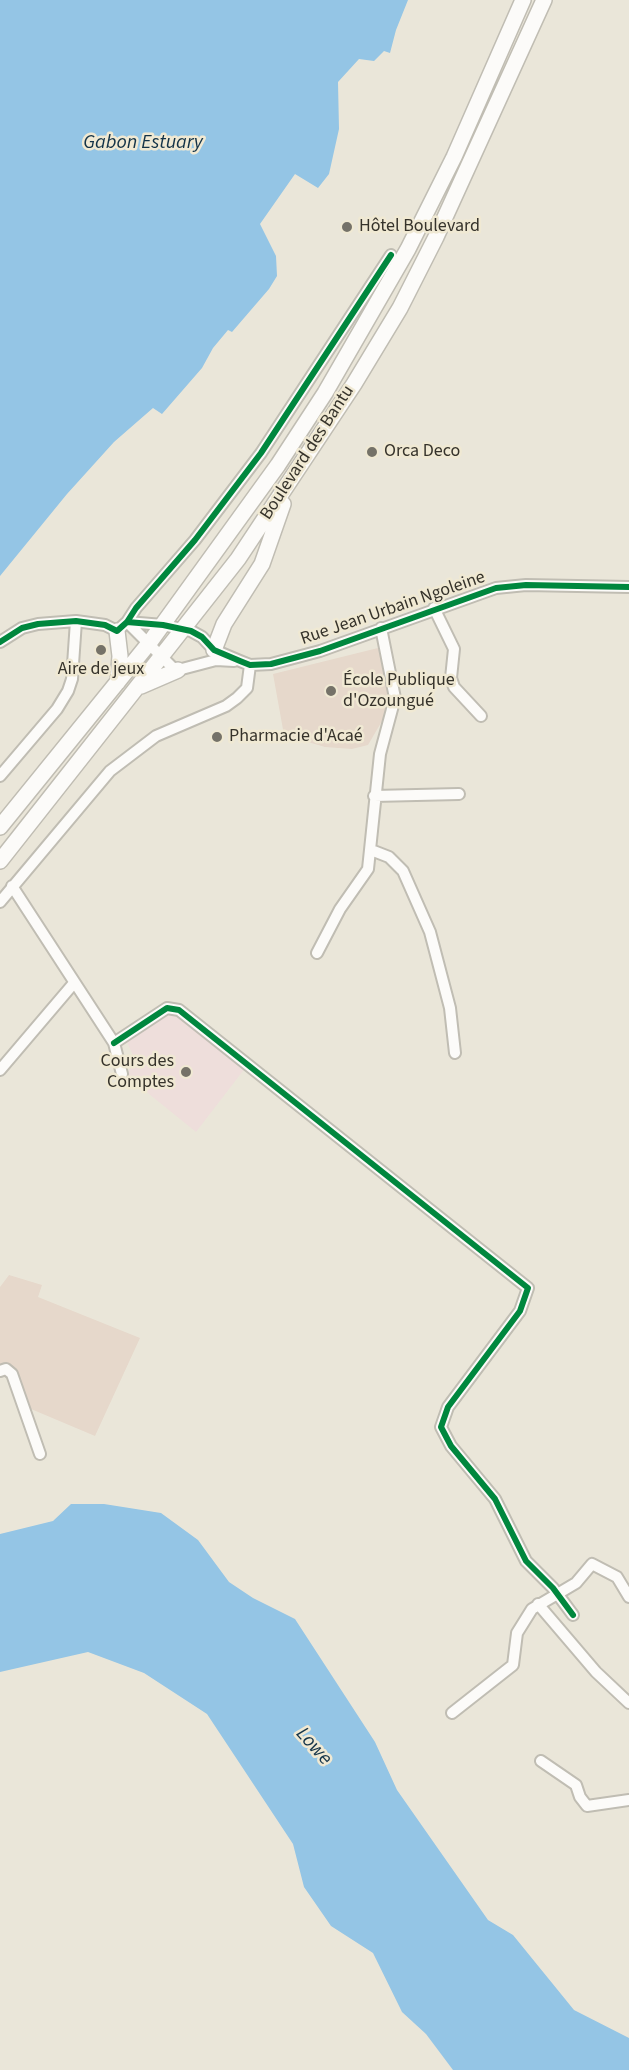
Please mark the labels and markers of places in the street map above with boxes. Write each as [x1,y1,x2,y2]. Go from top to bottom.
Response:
place label: Hôtel Boulevard [359,216,480,238]
marker: Hôtel Boulevard [340,220,354,234]
place label: Orca Deco [384,441,460,463]
marker: Orca Deco [365,445,379,459]
marker: Aire de jeux [94,643,108,657]
place label: Aire de jeux [58,659,144,681]
place label: École Publique d'Ozoungué [343,670,455,712]
marker: École Publique d'Ozoungué [324,684,338,698]
place label: Pharmacie d'Acaé [229,726,363,748]
marker: Pharmacie d'Acaé [210,730,224,744]
place label: Cours des Comptes [100,1051,174,1094]
marker: Cours des Comptes [179,1065,193,1079]

